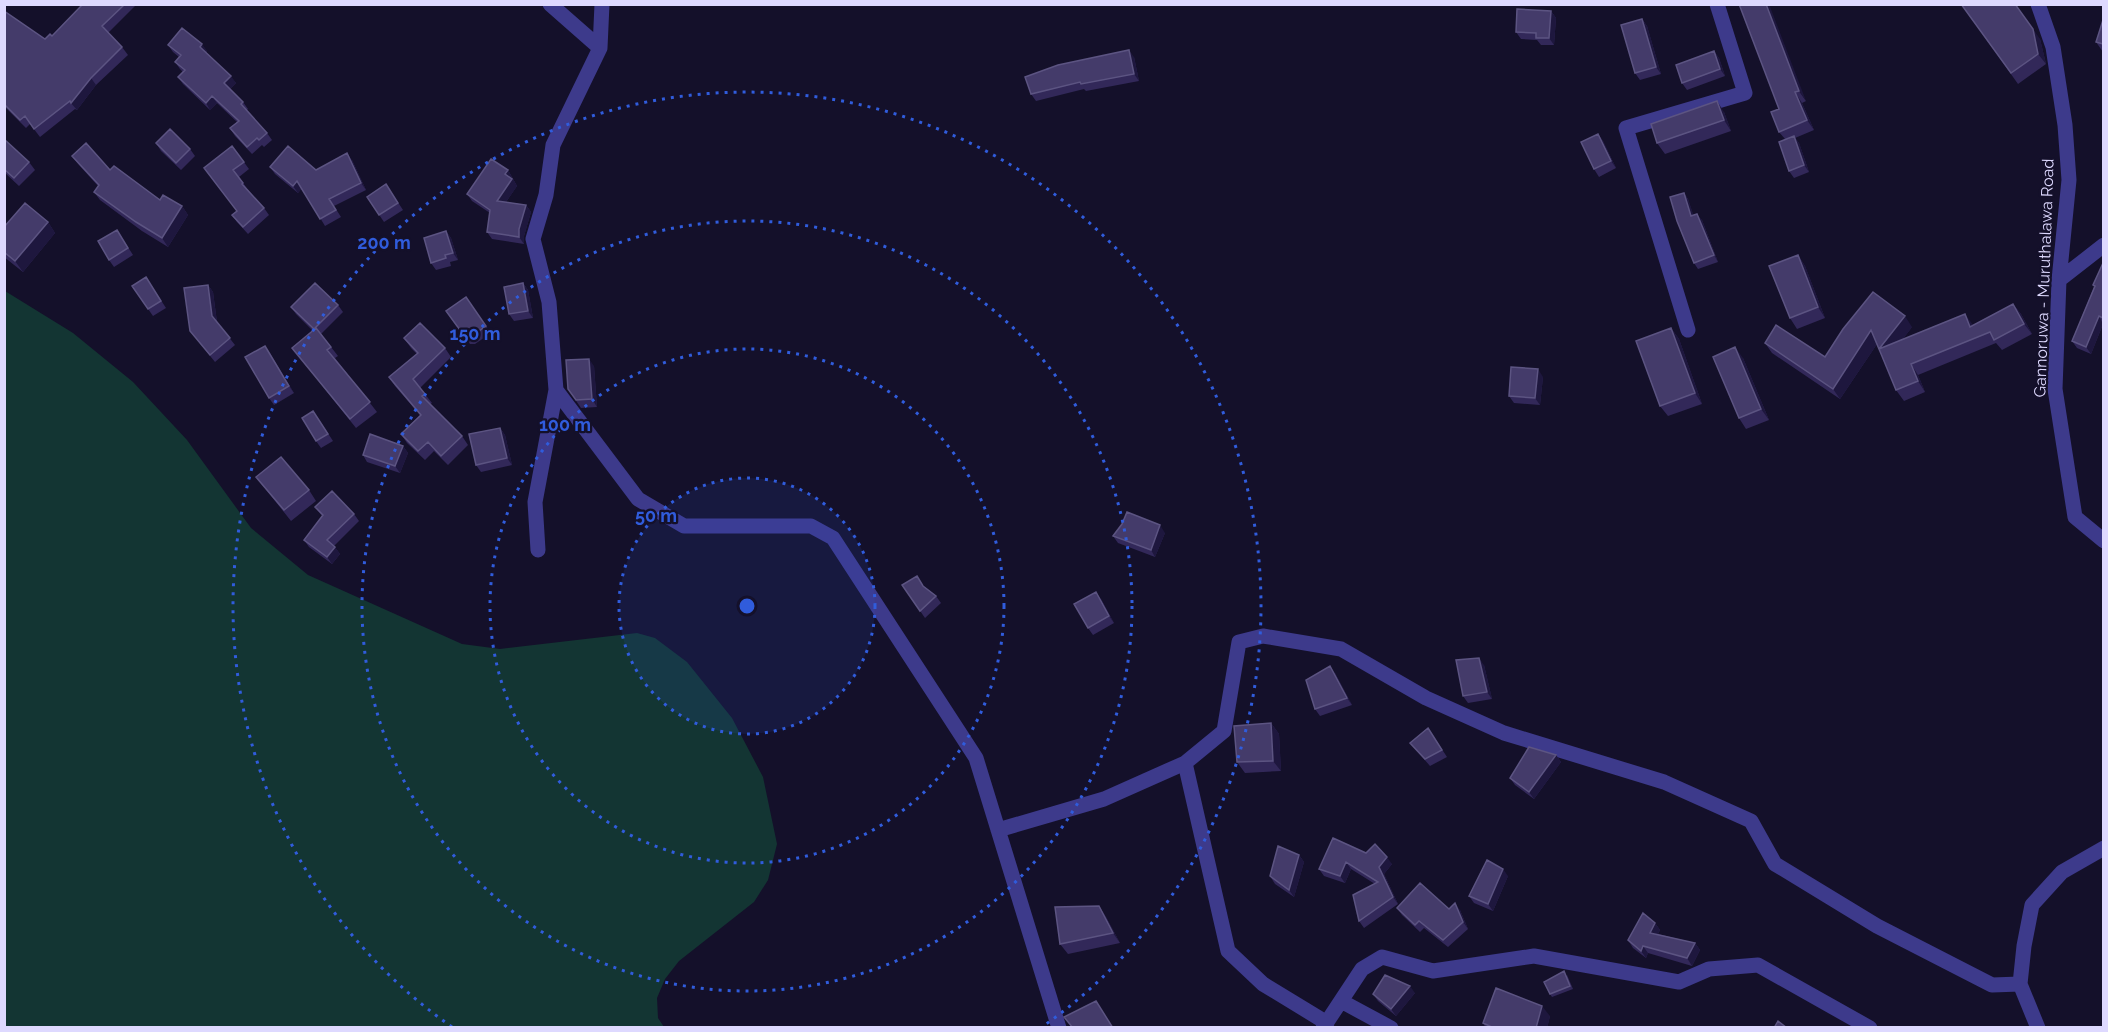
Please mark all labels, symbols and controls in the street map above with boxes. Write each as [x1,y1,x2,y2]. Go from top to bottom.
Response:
street label: Gannoruwa - Muruthalawa Road [2030,158,2058,398]
text: 200 m [357,232,411,253]
text: 150 m [450,323,501,344]
text: 100 m [539,414,591,435]
text: 50 m [635,505,677,526]
centre of rings [737,596,757,616]

